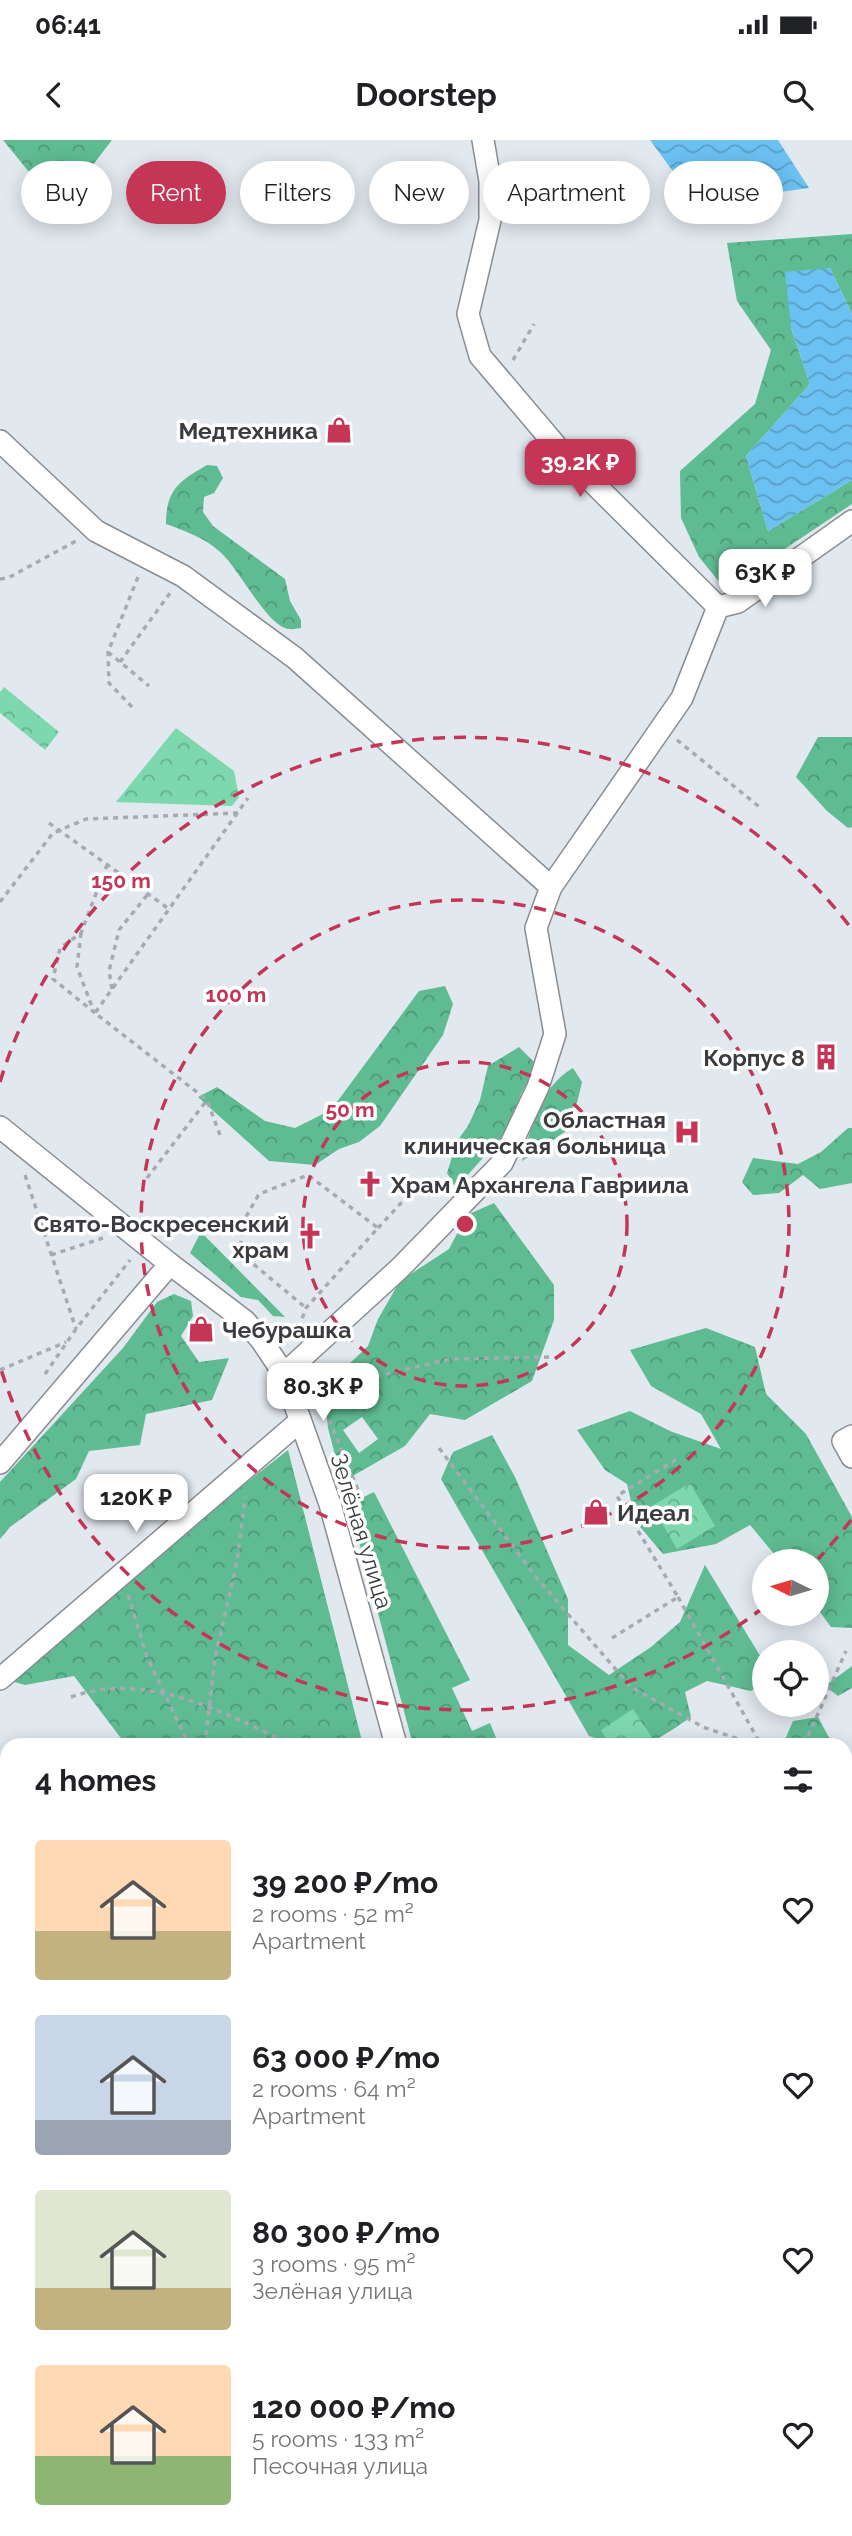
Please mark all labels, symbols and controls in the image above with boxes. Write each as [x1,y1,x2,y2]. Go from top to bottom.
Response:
text: 06:41 [35,10,101,40]
icon: back [35,76,73,114]
text: Doorstep [355,76,497,113]
icon: search [779,76,817,114]
chip: Buy [21,161,112,224]
chip: Rent [126,161,226,224]
chip: Filters [240,161,355,224]
chip: New [369,161,469,224]
chip: Apartment [483,161,650,224]
chip: House [664,161,783,224]
shop icon: Медтехника [324,415,354,445]
place label: Медтехника [178,417,318,444]
pin: 39.2K ₽ [515,440,645,499]
text: 39.2K ₽ [541,448,619,475]
pin: 63K ₽ [716,550,814,609]
text: 63K ₽ [735,558,795,585]
text: 150 m [91,868,151,893]
text: 100 m [206,982,266,1007]
building icon: Корпус 8 [811,1042,841,1072]
place label: Корпус 8 [703,1044,805,1071]
text: 50 m [325,1097,375,1122]
place label: Областная клиническая больница [404,1106,666,1159]
hospital icon: Областная клиническая больница [672,1117,702,1147]
church icon: Храм Архангела Гавриила [355,1169,385,1199]
place label: Храм Архангела Гавриила [390,1171,689,1198]
place label: Свято-Воскресенский храм [34,1210,289,1263]
centre of rings [453,1212,477,1236]
church icon: Свято-Воскресенский храм [295,1221,325,1251]
shop icon: Чебурашка [186,1314,216,1344]
place label: Чебурашка [222,1316,352,1343]
pin: 80.3K ₽ [258,1364,388,1423]
text: 80.3K ₽ [283,1372,363,1399]
street label: Зелёная улица [326,1450,398,1612]
pin: 120K ₽ [79,1474,193,1534]
text: 120K ₽ [100,1483,172,1510]
shop icon: Идеал [581,1497,611,1527]
place label: Идеал [617,1499,690,1526]
north arrow [752,1549,830,1626]
map controls [752,1549,829,1717]
button: locate [752,1640,829,1717]
icon: filters [779,1761,817,1799]
text: 4 homes [35,1763,156,1798]
text: 39 200 ₽/mo [252,1865,438,1900]
icon: home [91,1868,175,1952]
icon: heart [779,1891,817,1929]
text: 2 rooms · 52 m² [252,1900,414,1927]
text: Apartment [252,1927,366,1954]
text: 63 000 ₽/mo [252,2040,440,2075]
icon: home [91,2043,175,2127]
icon: heart [779,2066,817,2104]
text: 2 rooms · 64 m² [252,2075,416,2102]
text: Apartment [252,2102,366,2129]
text: 80 300 ₽/mo [252,2215,440,2250]
icon: home [91,2218,175,2302]
icon: heart [779,2241,817,2279]
text: 3 rooms · 95 m² [252,2250,415,2277]
text: Зелёная улица [252,2277,413,2304]
text: 120 000 ₽/mo [252,2390,455,2425]
icon: home [91,2393,175,2477]
icon: heart [779,2416,817,2454]
text: 5 rooms · 133 m² [252,2425,424,2452]
text: Песочная улица [252,2452,428,2479]

